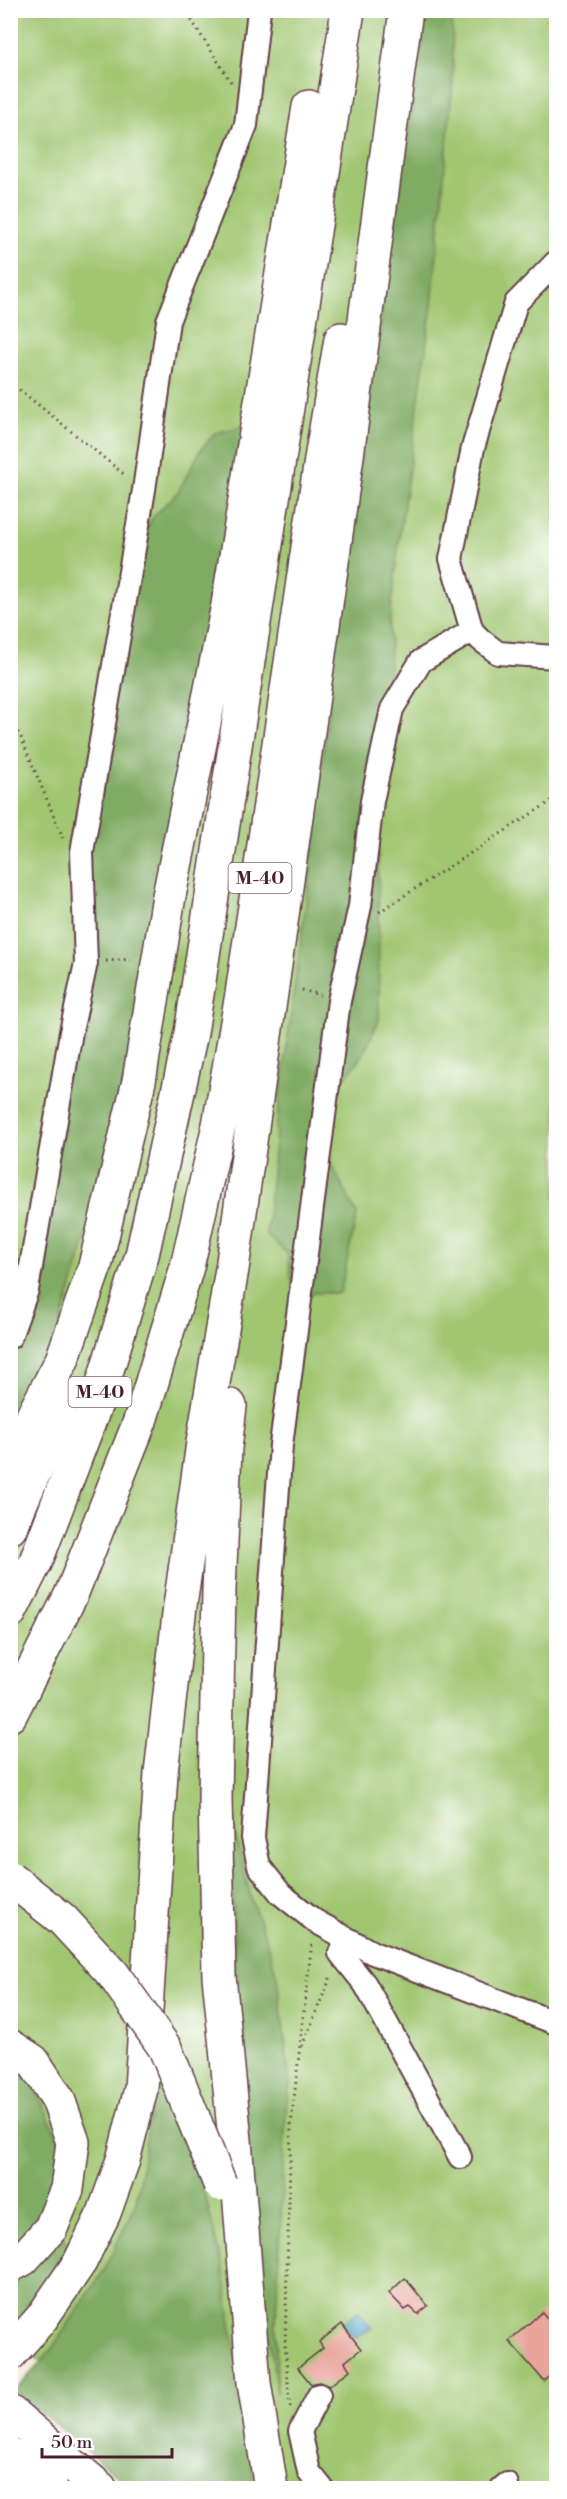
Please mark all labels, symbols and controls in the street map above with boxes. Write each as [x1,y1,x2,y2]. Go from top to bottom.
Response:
road number: M-40 [228,863,292,893]
road number: M-40 [68,1377,132,1407]
scale bar [42,2421,172,2459]
text: 50 m [51,2431,93,2454]

